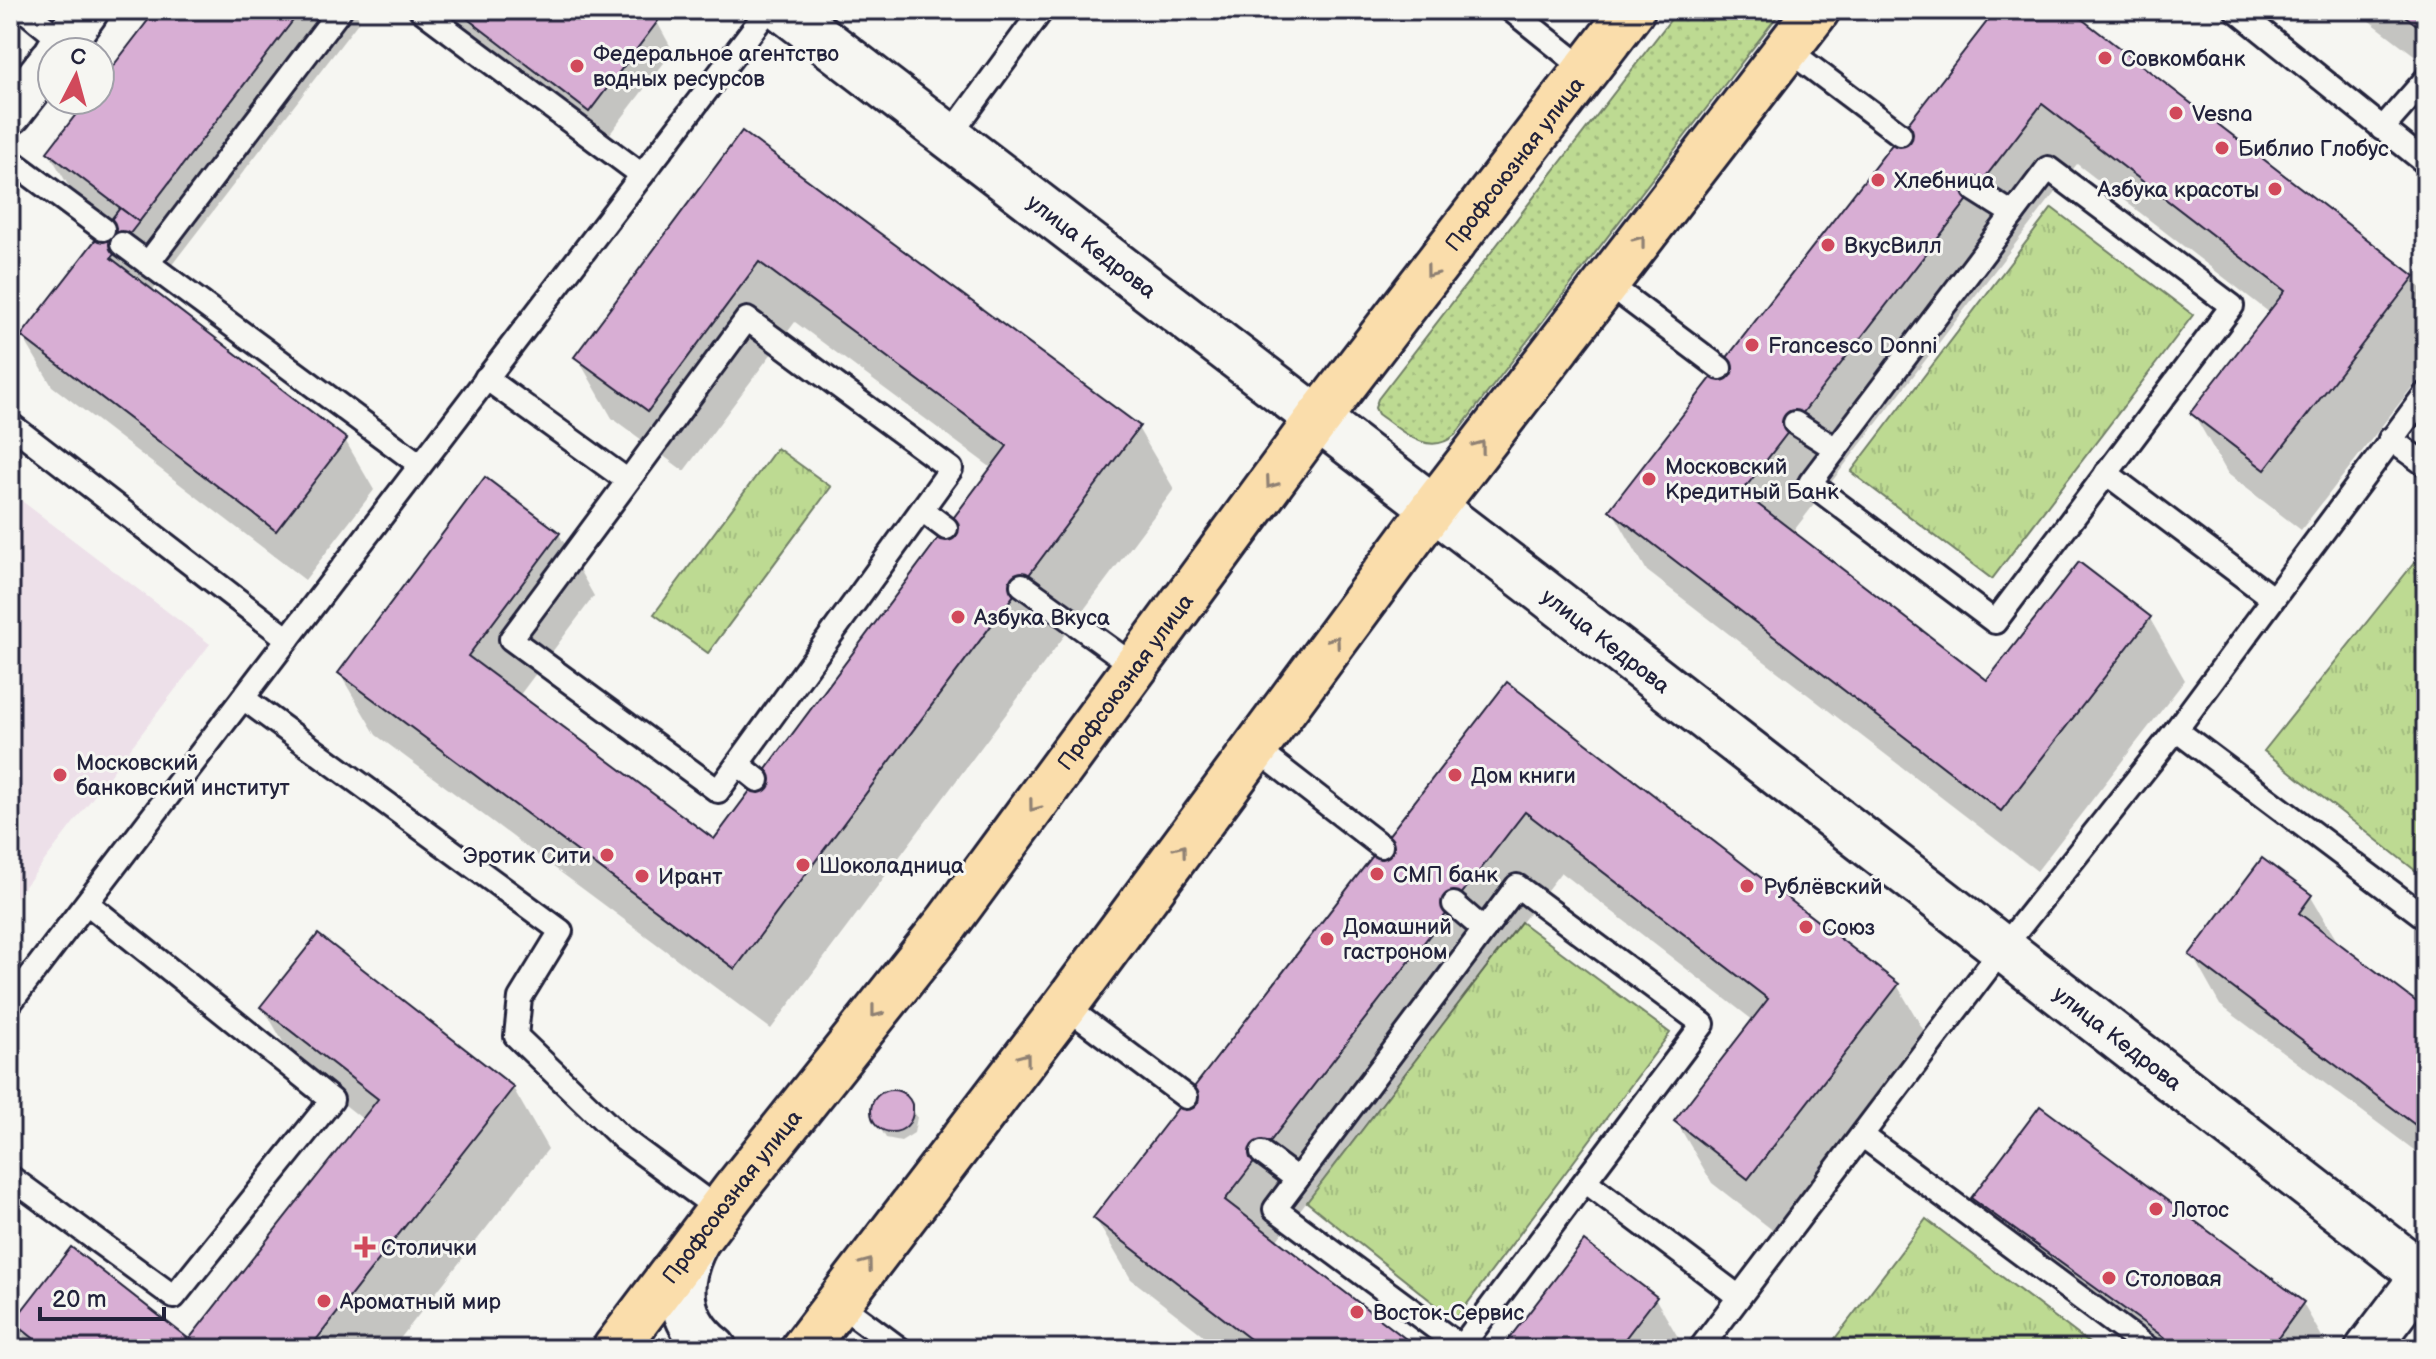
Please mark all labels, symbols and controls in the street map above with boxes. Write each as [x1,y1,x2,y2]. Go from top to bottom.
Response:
north arrow [36,36,116,116]
place label: Федеральное агентство водных ресурсов [593,41,839,93]
text: С [69,43,87,72]
place label: Совкомбанк [2121,46,2246,73]
marker: Совкомбанк [2096,49,2114,67]
marker: Федеральное агентство водных ресурсов [568,57,586,75]
street label: Профсоюзная улица [1440,72,1591,257]
place label: Vesna [2192,101,2253,128]
marker: Vesna [2167,104,2185,122]
place label: Библио Глобус [2238,136,2389,163]
marker: Библио Глобус [2213,139,2231,157]
place label: Хлебница [1894,168,1995,195]
marker: Хлебница [1869,171,1887,189]
place label: Азбука красоты [2097,177,2259,204]
marker: Азбука красоты [2266,180,2284,198]
street label: улица Кедрова [1021,189,1161,305]
place label: ВкусВилл [1844,233,1942,260]
one-way arrow [1630,235,1644,250]
marker: ВкусВилл [1819,236,1837,254]
one-way arrow [1427,263,1441,278]
place label: Francesco Donni [1768,333,1937,360]
marker: Francesco Donni [1743,336,1761,354]
one-way arrow [1471,440,1485,455]
place label: Московский Кредитный Банк [1665,454,1839,506]
marker: Московский Кредитный Банк [1640,470,1658,488]
one-way arrow [1266,475,1281,489]
street label: улица Кедрова [1536,583,1675,700]
street label: Профсоюзная улица [1052,589,1200,776]
place label: Азбука Вкуса [973,605,1110,632]
marker: Азбука Вкуса [949,608,967,626]
one-way arrow [1326,635,1340,649]
place label: Московский банковский институт [76,750,291,802]
place label: Дом книги [1471,763,1576,790]
marker: Московский банковский институт [51,766,69,784]
marker: Дом книги [1446,766,1464,784]
one-way arrow [1030,797,1044,812]
place label: Эротик Сити [463,843,591,870]
one-way arrow [1171,844,1185,858]
marker: Эротик Сити [598,846,616,864]
place label: Шоколадница [819,853,964,880]
marker: Шоколадница [794,856,812,874]
place label: СМП банк [1393,862,1498,889]
place label: Ирант [658,864,723,891]
marker: СМП банк [1368,865,1386,883]
marker: Ирант [633,867,651,885]
place label: Рублёвский [1763,874,1883,901]
marker: Рублёвский [1738,877,1756,895]
place label: Домашний гастроном [1343,914,1452,966]
place label: Союз [1822,915,1875,942]
marker: Союз [1797,918,1815,936]
marker: Домашний гастроном [1318,930,1336,948]
street label: улица Кедрова [2047,981,2187,1097]
one-way arrow [871,1003,886,1017]
one-way arrow [1016,1052,1030,1067]
street label: Профсоюзная улица [657,1105,808,1290]
place label: Лотос [2171,1197,2229,1224]
marker: Лотос [2147,1200,2165,1218]
place label: Столички [381,1235,477,1262]
marker: Столички [356,1238,374,1256]
one-way arrow [858,1259,872,1273]
place label: Столовая [2125,1266,2222,1293]
marker: Столовая [2100,1269,2118,1287]
scale bar [40,1271,164,1321]
text: 20 m [52,1285,107,1314]
place label: Ароматный мир [339,1289,502,1316]
marker: Ароматный мир [315,1292,333,1310]
place label: Восток-Сервис [1373,1300,1525,1327]
marker: Восток-Сервис [1348,1303,1366,1321]

